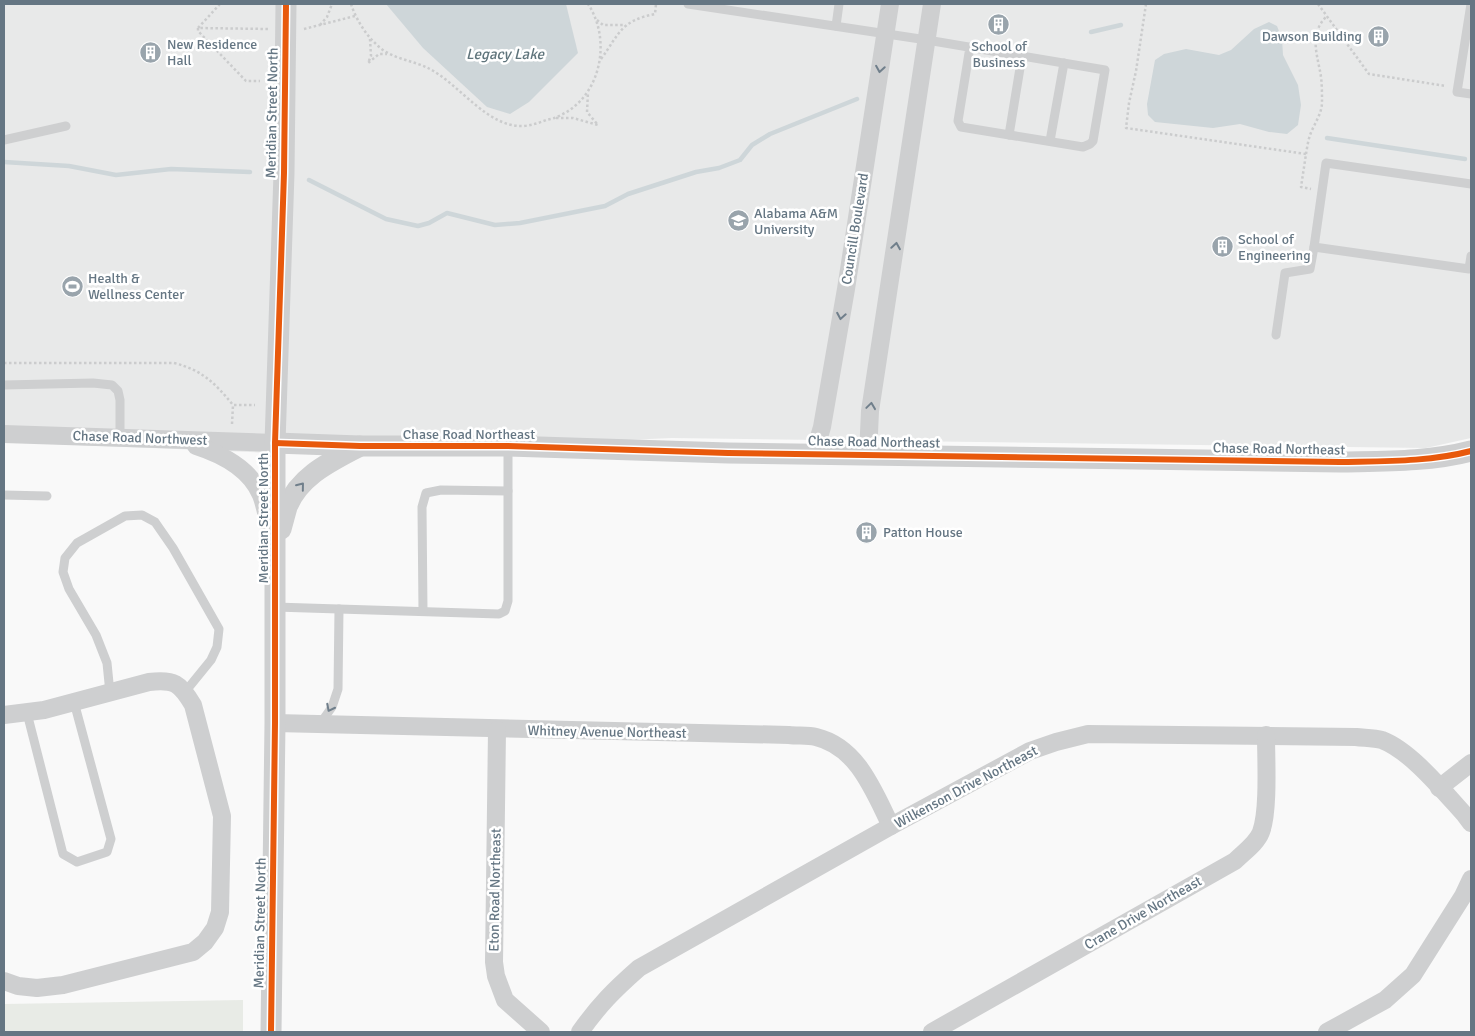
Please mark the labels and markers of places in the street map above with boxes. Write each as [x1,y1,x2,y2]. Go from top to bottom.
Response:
building icon: School of Business [987,12,1011,36]
building icon: Dawson Building [1366,24,1390,48]
place label: Dawson Building [1262,28,1362,45]
place label: New Residence Hall [167,36,257,69]
place label: School of Business [971,38,1028,71]
building icon: New Residence Hall [139,40,163,64]
place label: Alabama A&M University [754,205,838,238]
school or university icon: Alabama A&M University [726,209,750,233]
place label: School of Engineering [1238,231,1311,264]
building icon: School of Engineering [1210,235,1234,259]
place label: Health & Wellness Center [88,270,185,303]
sports icon: Health & Wellness Center [60,274,84,298]
building icon: Patton House [855,520,879,544]
place label: Patton House [883,524,963,541]

